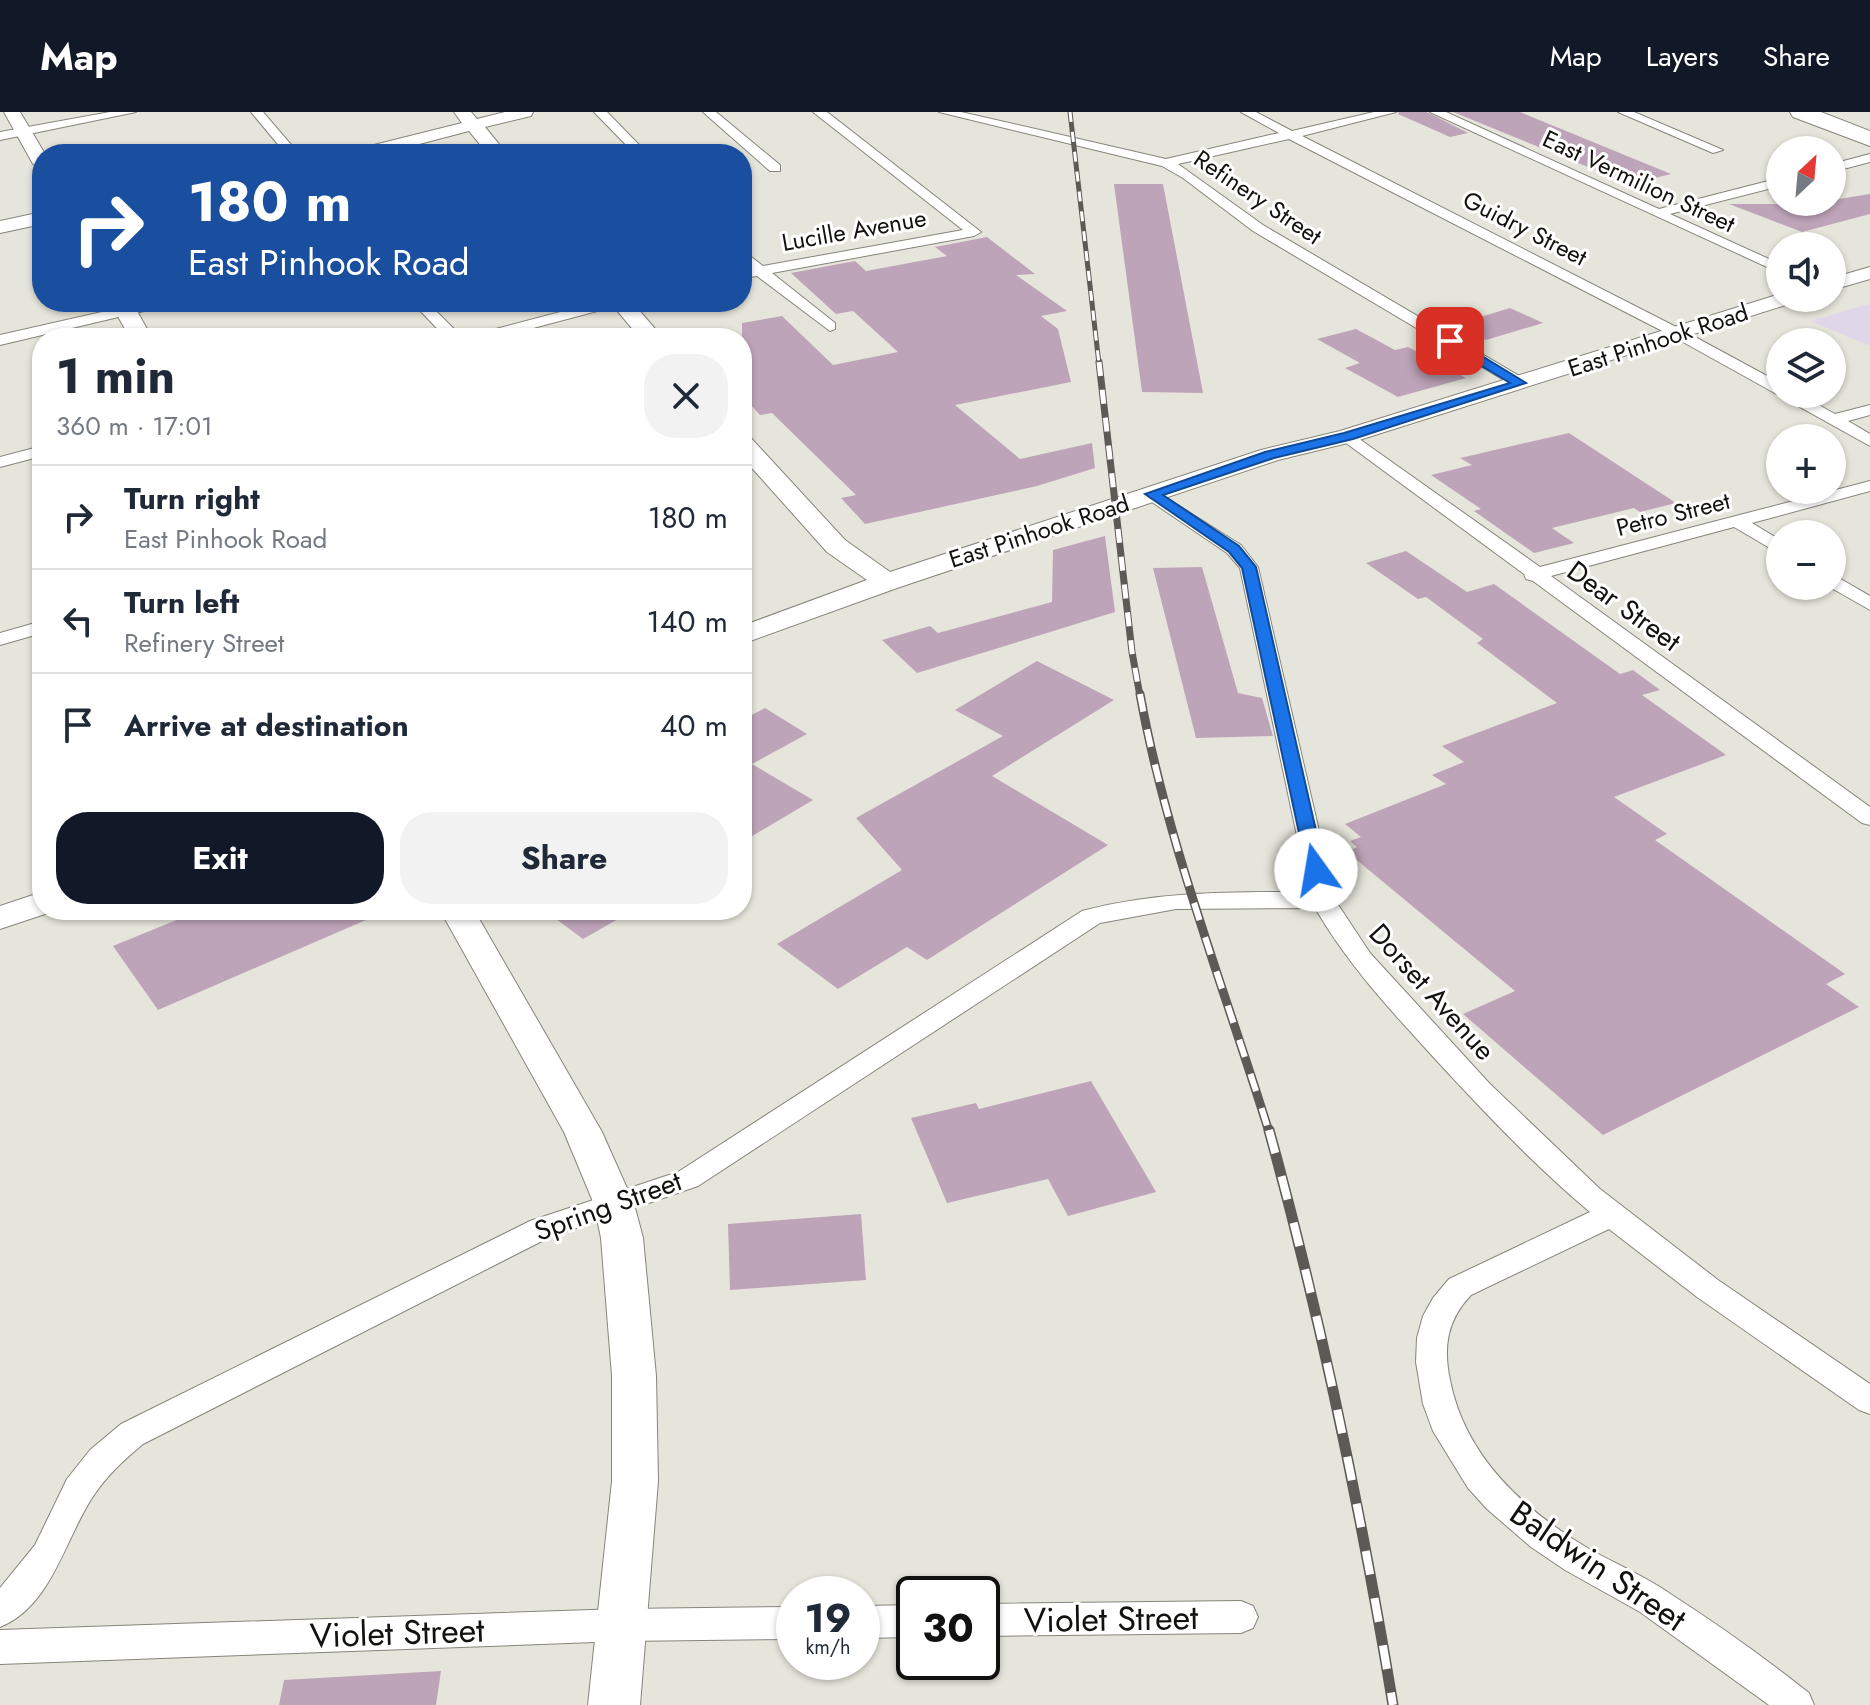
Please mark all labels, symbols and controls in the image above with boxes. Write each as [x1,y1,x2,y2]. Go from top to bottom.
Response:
text: Map [40,29,118,84]
text: Map [1550,36,1602,77]
text: Layers [1646,36,1719,77]
text: Share [1763,36,1830,77]
street label: East Vermilion Street [1537,121,1741,241]
north arrow [1766,136,1846,216]
map controls [1766,136,1846,600]
street label: Refinery Street [1187,141,1329,253]
text: 180 m [188,161,351,242]
icon: right [56,176,160,280]
street label: Guidry Street [1457,182,1593,274]
street label: Lucille Avenue [779,200,929,260]
button: sound [1766,232,1846,312]
text: East Pinhook Road [188,236,470,288]
street label: East Pinhook Road [1563,294,1753,386]
pin [1416,307,1484,375]
icon: arrive [1428,319,1472,363]
button: layers [1766,328,1846,408]
text: 1 min [56,342,175,411]
button: close [644,354,728,438]
text: 360 m · 17:01 [56,407,213,445]
button: + [1766,424,1846,504]
text: Turn right [124,477,260,520]
street label: Petro Street [1612,483,1734,545]
street label: East Pinhook Road [944,485,1134,577]
icon: right [56,495,100,539]
text: 180 m [648,496,728,539]
text: East Pinhook Road [124,520,327,558]
button: − [1766,520,1846,600]
street label: Dear Street [1559,551,1690,661]
text: Turn left [124,581,239,624]
icon: left [56,599,100,643]
text: 140 m [647,600,728,643]
text: Refinery Street [124,624,284,662]
icon: arrive [56,703,100,747]
text: Arrive at destination [124,704,409,747]
text: 40 m [660,704,728,747]
button: Exit [56,812,384,904]
button: Share [400,812,728,904]
position arrow [1274,828,1358,912]
street label: Dorset Avenue [1359,914,1505,1070]
street label: Spring Street [529,1160,688,1252]
street label: Baldwin Street [1500,1489,1696,1643]
speed limit sign: 30 [896,1576,1000,1680]
text: 19 [804,1589,852,1647]
street label: Violet Street [1023,1593,1199,1645]
street label: Violet Street [309,1605,485,1661]
text: km/h [805,1633,851,1662]

